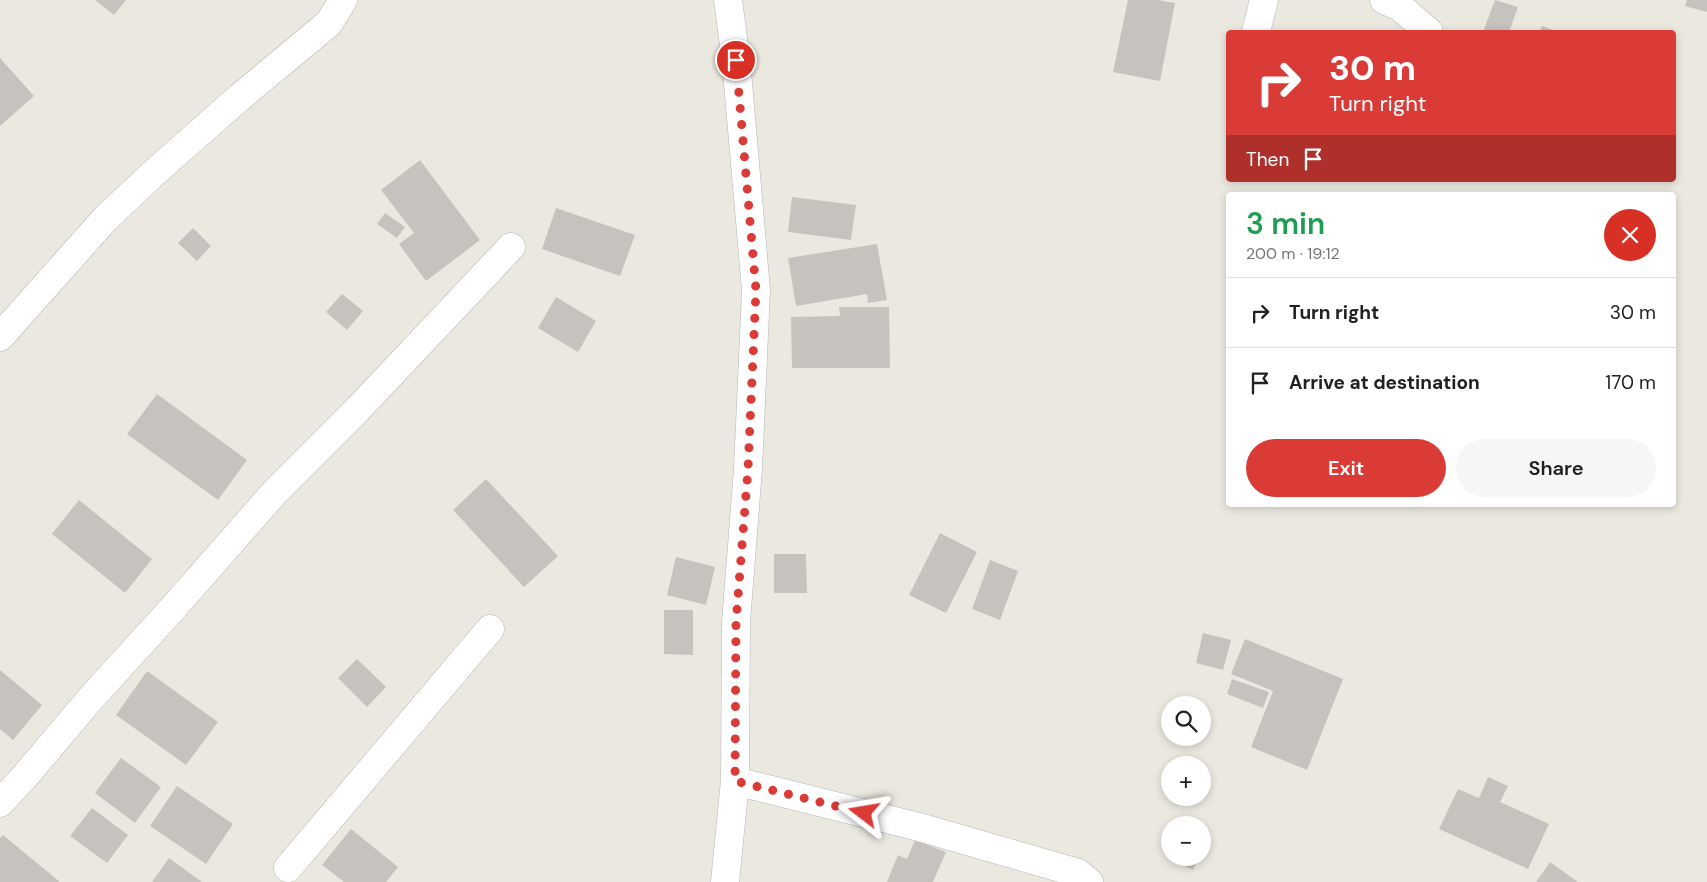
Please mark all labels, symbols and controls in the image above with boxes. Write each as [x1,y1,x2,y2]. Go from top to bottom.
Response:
pin [715,39,757,81]
text: 30 m [1329,45,1416,91]
icon: arrive [722,46,750,74]
icon: right [1246,50,1311,115]
text: Turn right [1329,89,1426,118]
icon: arrive [1299,145,1327,173]
text: Then [1246,147,1289,172]
text: 3 min [1246,204,1325,243]
button: close [1604,209,1656,261]
text: 200 m · 19:12 [1246,243,1340,264]
icon: right [1246,299,1274,327]
text: Turn right [1289,300,1379,325]
text: 30 m [1610,300,1656,325]
icon: arrive [1246,369,1274,397]
text: Arrive at destination [1289,370,1480,395]
text: 170 m [1605,370,1656,395]
button: Exit [1246,439,1446,497]
button: Share [1456,439,1656,497]
map controls [1161,696,1211,866]
button: search [1161,696,1211,746]
button: + [1161,756,1211,806]
position arrow [837,786,889,838]
button: − [1161,816,1211,866]

